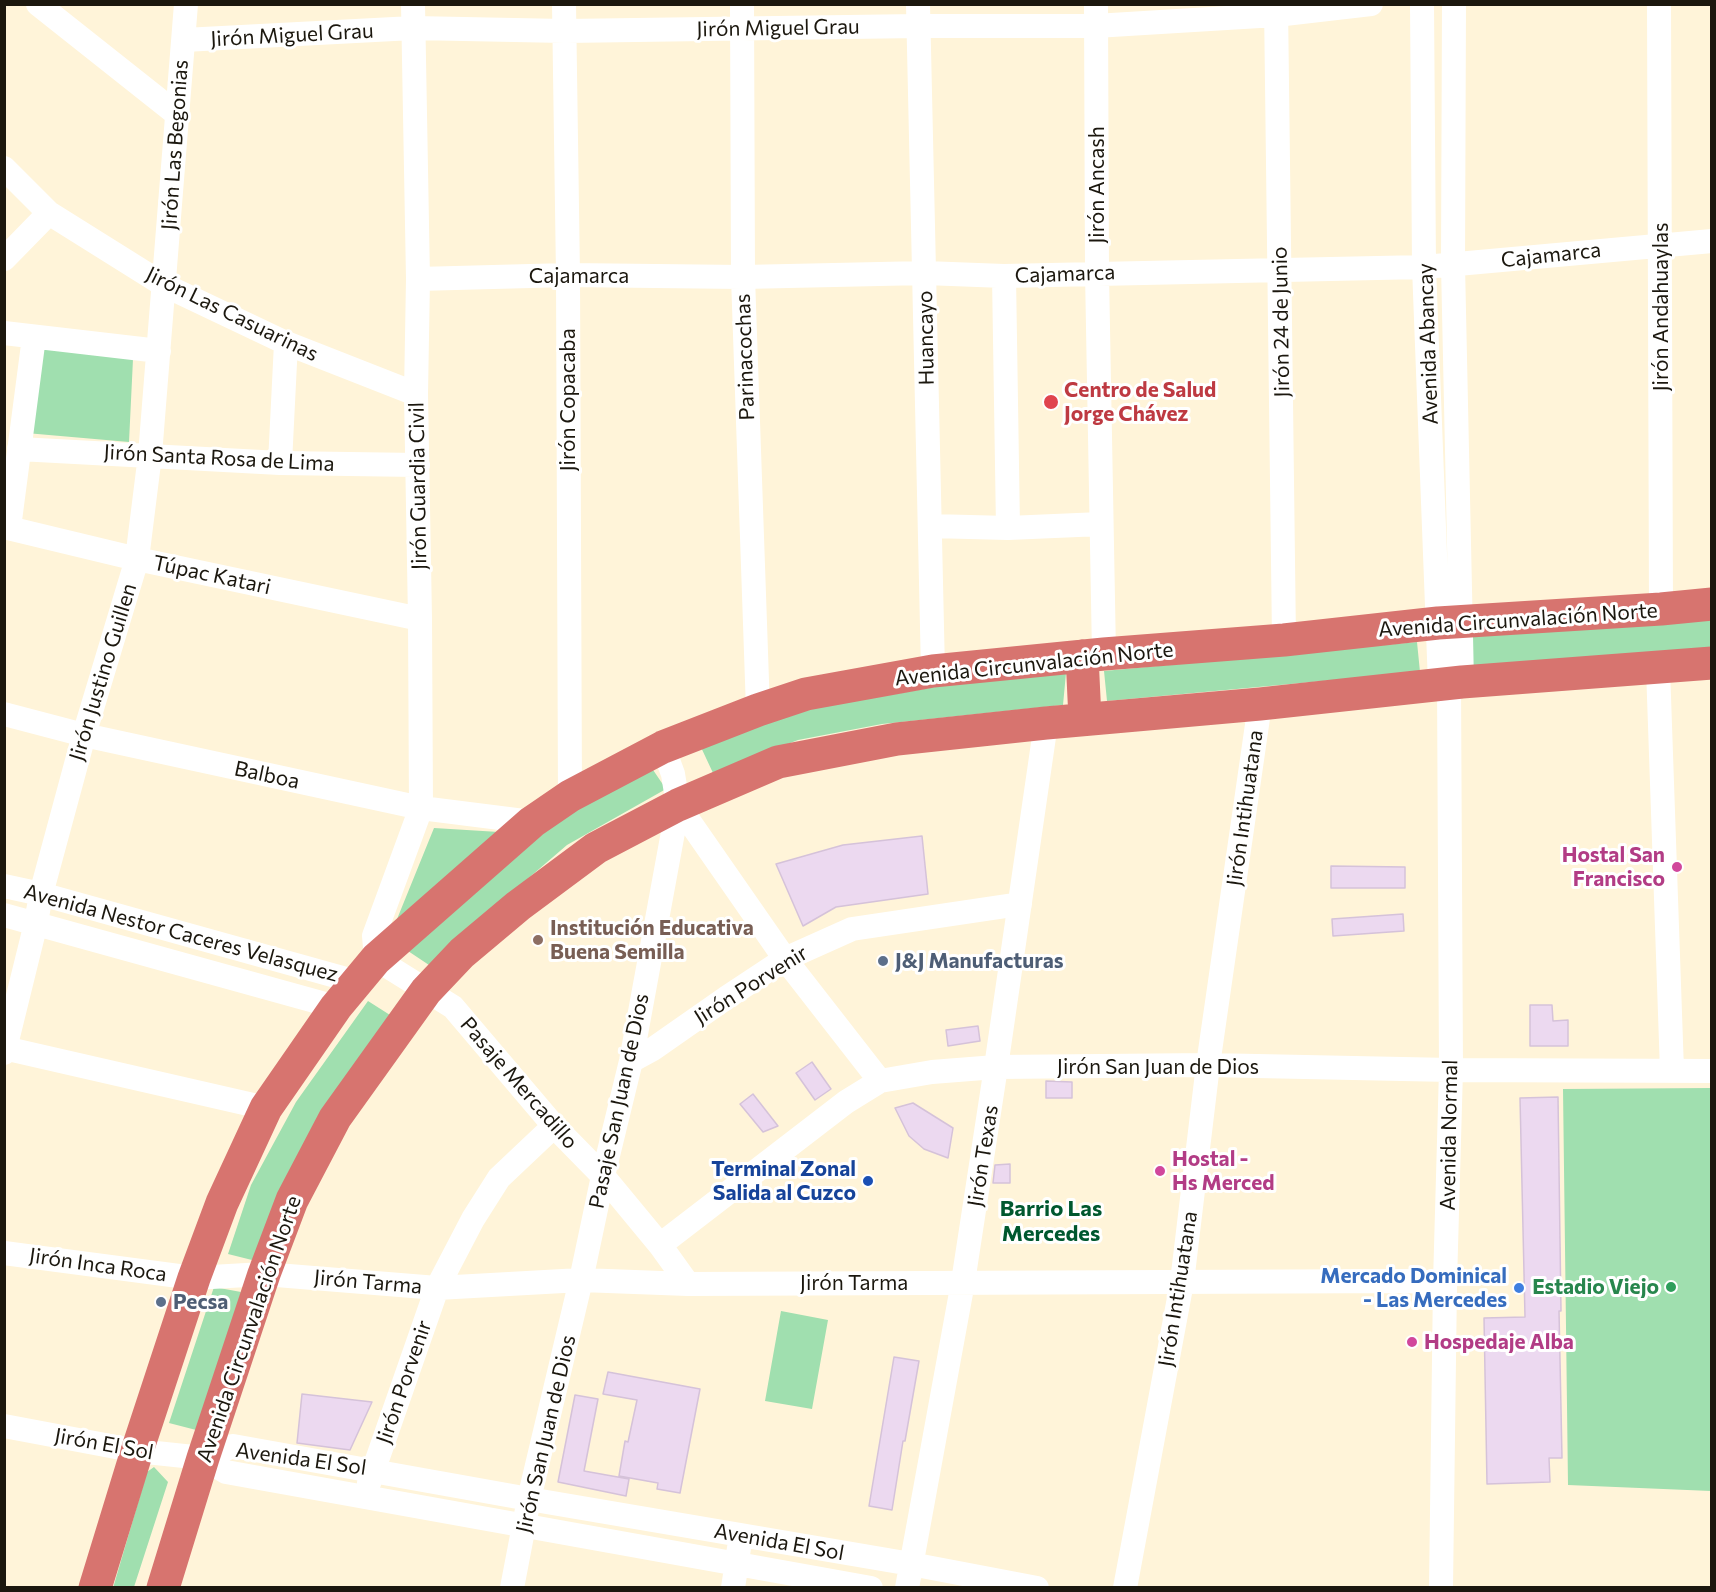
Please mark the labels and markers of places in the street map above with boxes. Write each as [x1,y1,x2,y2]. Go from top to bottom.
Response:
place label: Centro de Salud Jorge Chávez [1064,377,1216,427]
marker: Centro de Salud Jorge Chávez [1042,393,1060,411]
place label: Hostal San Francisco [1562,842,1665,892]
marker: Hostal San Francisco [1670,860,1684,874]
place label: Institución Educativa Buena Semilla [550,915,754,965]
marker: Institución Educativa Buena Semilla [531,933,545,947]
place label: J&J Manufacturas [895,948,1063,974]
marker: J&J Manufacturas [876,954,890,968]
place label: Hostal - Hs Merced [1172,1146,1275,1196]
place label: Terminal Zonal Salida al Cuzco [711,1156,856,1206]
marker: Hostal - Hs Merced [1153,1164,1167,1178]
marker: Terminal Zonal Salida al Cuzco [861,1174,875,1188]
place label: Mercado Dominical - Las Mercedes [1320,1263,1507,1313]
place label: Estadio Viejo [1532,1274,1659,1300]
marker: Estadio Viejo [1664,1280,1678,1294]
marker: Mercado Dominical - Las Mercedes [1512,1281,1526,1295]
place label: Pecsa [173,1289,228,1315]
marker: Pecsa [154,1295,168,1309]
place label: Hospedaje Alba [1424,1329,1574,1355]
marker: Hospedaje Alba [1405,1335,1419,1349]

